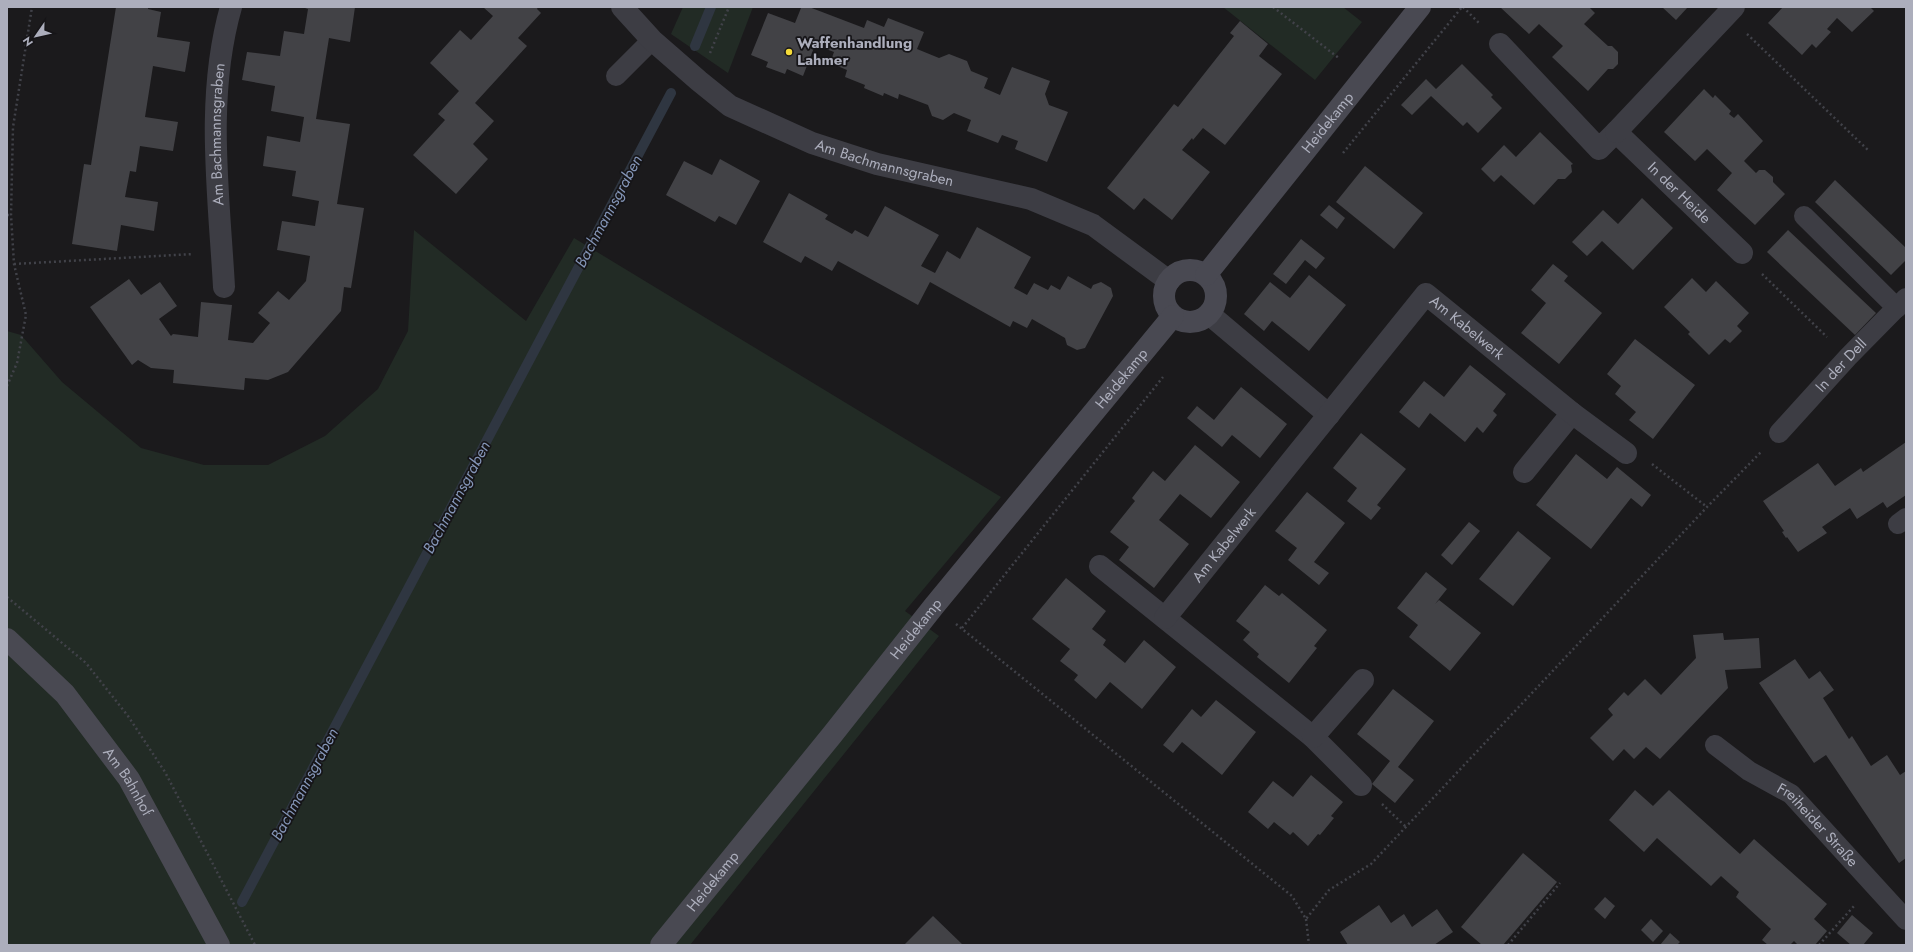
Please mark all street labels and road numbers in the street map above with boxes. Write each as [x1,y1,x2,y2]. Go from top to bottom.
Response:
street label: Am Bachmannsgraben [205,62,231,206]
street label: Heidekamp [1296,87,1359,158]
street label: Am Bachmannsgraben [812,134,956,192]
street label: In der Heide [1642,157,1716,229]
street label: Am Kabelwerk [1425,290,1510,365]
street label: In der Dell [1810,333,1872,397]
street label: Heidekamp [1090,343,1153,414]
street label: Am Kabelwerk [1187,502,1261,587]
street label: Heidekamp [885,593,947,664]
street label: Am Bahnhof [98,743,158,821]
street label: Freiheider Straße [1773,777,1863,872]
street label: Heidekamp [681,846,745,917]

